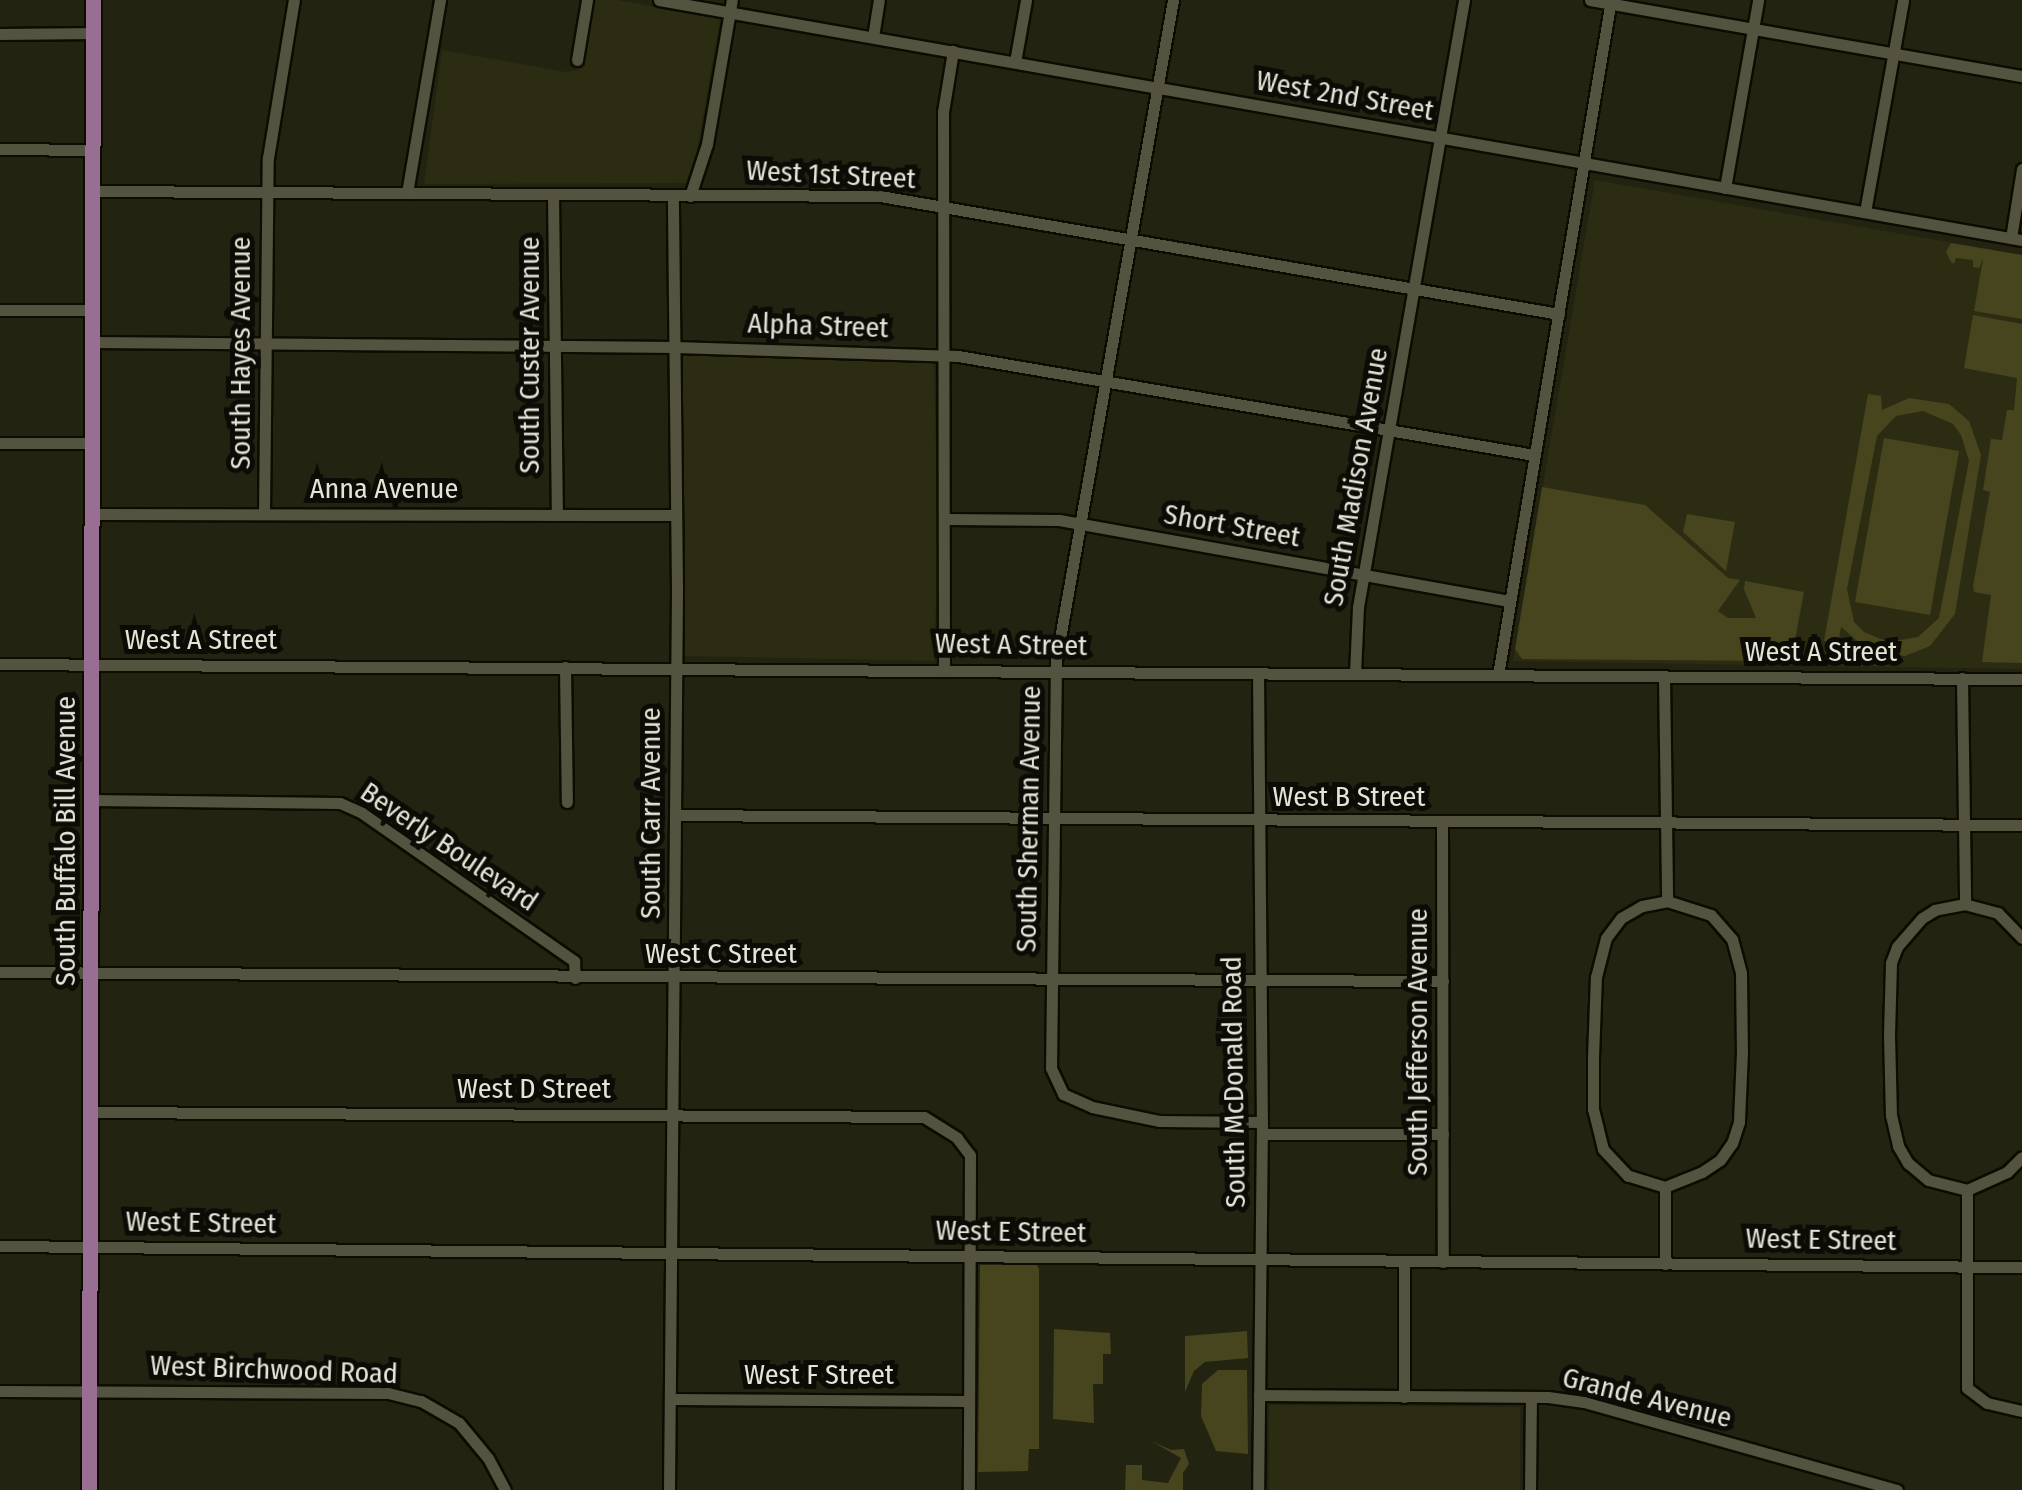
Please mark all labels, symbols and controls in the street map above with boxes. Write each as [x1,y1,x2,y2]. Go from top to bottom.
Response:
street label: West 2nd Street [1254,64,1436,128]
street label: West 1st Street [745,154,917,196]
street label: South Custer Avenue [513,236,547,474]
street label: South Hayes Avenue [224,237,258,469]
street label: Alpha Street [747,307,889,345]
street label: South Madison Avenue [1317,345,1395,609]
street label: Anna Avenue [310,472,458,506]
street label: Short Street [1161,497,1303,555]
street label: West A Street [125,623,277,657]
street label: West A Street [935,627,1087,663]
street label: West A Street [1745,635,1897,669]
street label: South Sherman Avenue [1010,685,1048,953]
street label: South Buffalo Bill Avenue [49,696,83,986]
street label: South Carr Avenue [634,707,668,919]
street label: Beverly Boulevard [354,775,544,919]
street label: West B Street [1273,780,1425,814]
street label: South Jefferson Avenue [1401,908,1435,1176]
street label: West C Street [645,937,797,971]
street label: South McDonald Road [1215,956,1253,1208]
street label: West D Street [457,1072,611,1106]
street label: West E Street [125,1205,277,1241]
street label: West E Street [935,1214,1087,1250]
street label: West E Street [1745,1222,1897,1258]
street label: West Birchwood Road [150,1349,398,1391]
street label: West F Street [744,1358,894,1392]
street label: Grande Avenue [1559,1361,1735,1435]

